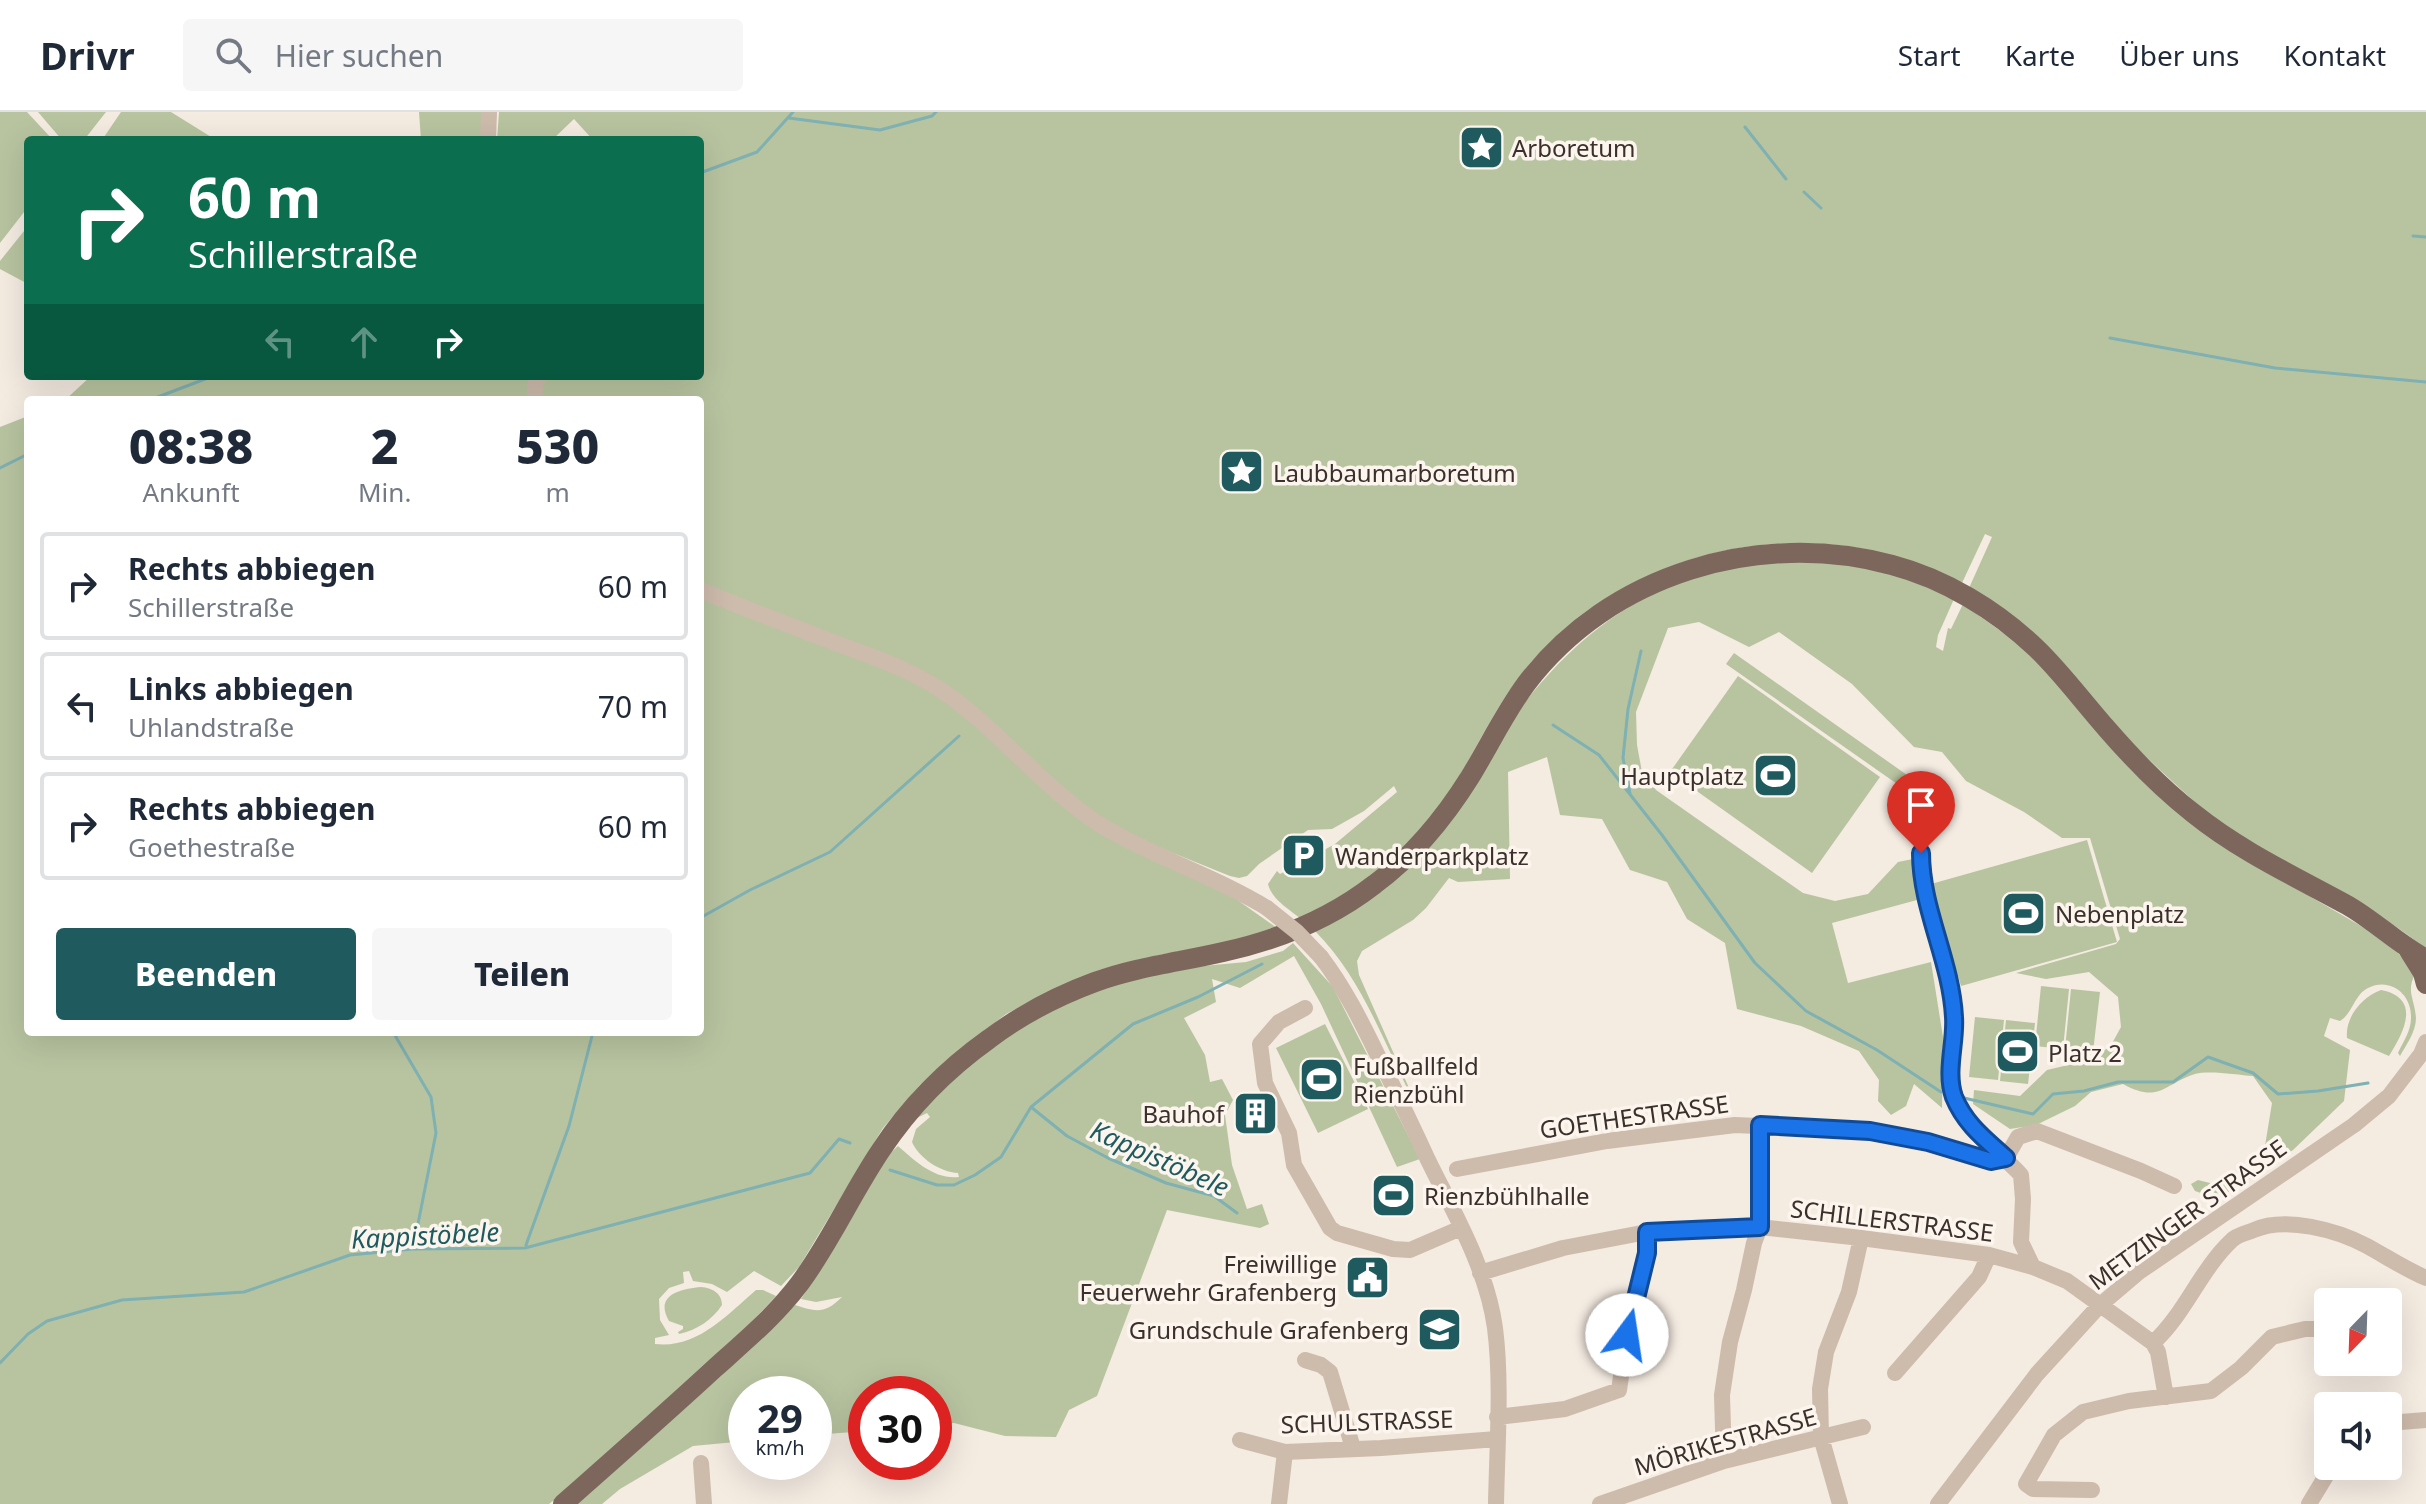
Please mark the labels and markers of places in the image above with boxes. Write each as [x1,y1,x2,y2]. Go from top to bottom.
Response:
place icon: Arboretum [1457,123,1505,171]
place label: Arboretum [1512,131,1635,164]
place icon: Laubbaumarboretum [1218,448,1266,496]
place label: Laubbaumarboretum [1273,456,1516,489]
sports icon: Hauptplatz [1751,751,1799,799]
place label: Hauptplatz [1620,759,1744,792]
pin [1887,771,1955,853]
parking icon: Wanderparkplatz [1280,831,1328,879]
place label: Wanderparkplatz [1335,839,1529,872]
sports icon: Nebenplatz [2000,889,2048,937]
place label: Nebenplatz [2055,897,2184,930]
sports icon: Platz 2 [1993,1028,2041,1076]
place label: Platz 2 [2048,1036,2122,1069]
place label: Fußballfeld Rienzbühl [1353,1049,1479,1110]
sports icon: Fußballfeld Rienzbühl [1298,1055,1346,1103]
building icon: Bauhof [1231,1089,1279,1137]
place label: Bauhof [1142,1097,1226,1130]
sports icon: Rienzbühlhalle [1369,1171,1417,1219]
place label: Rienzbühlhalle [1424,1179,1590,1212]
place label: Freiwillige Feuerwehr Grafenberg [1080,1247,1337,1308]
public building icon: Freiwillige Feuerwehr Grafenberg [1344,1253,1392,1301]
school or university icon: Grundschule Grafenberg [1416,1305,1464,1353]
place label: Grundschule Grafenberg [1129,1313,1409,1346]

